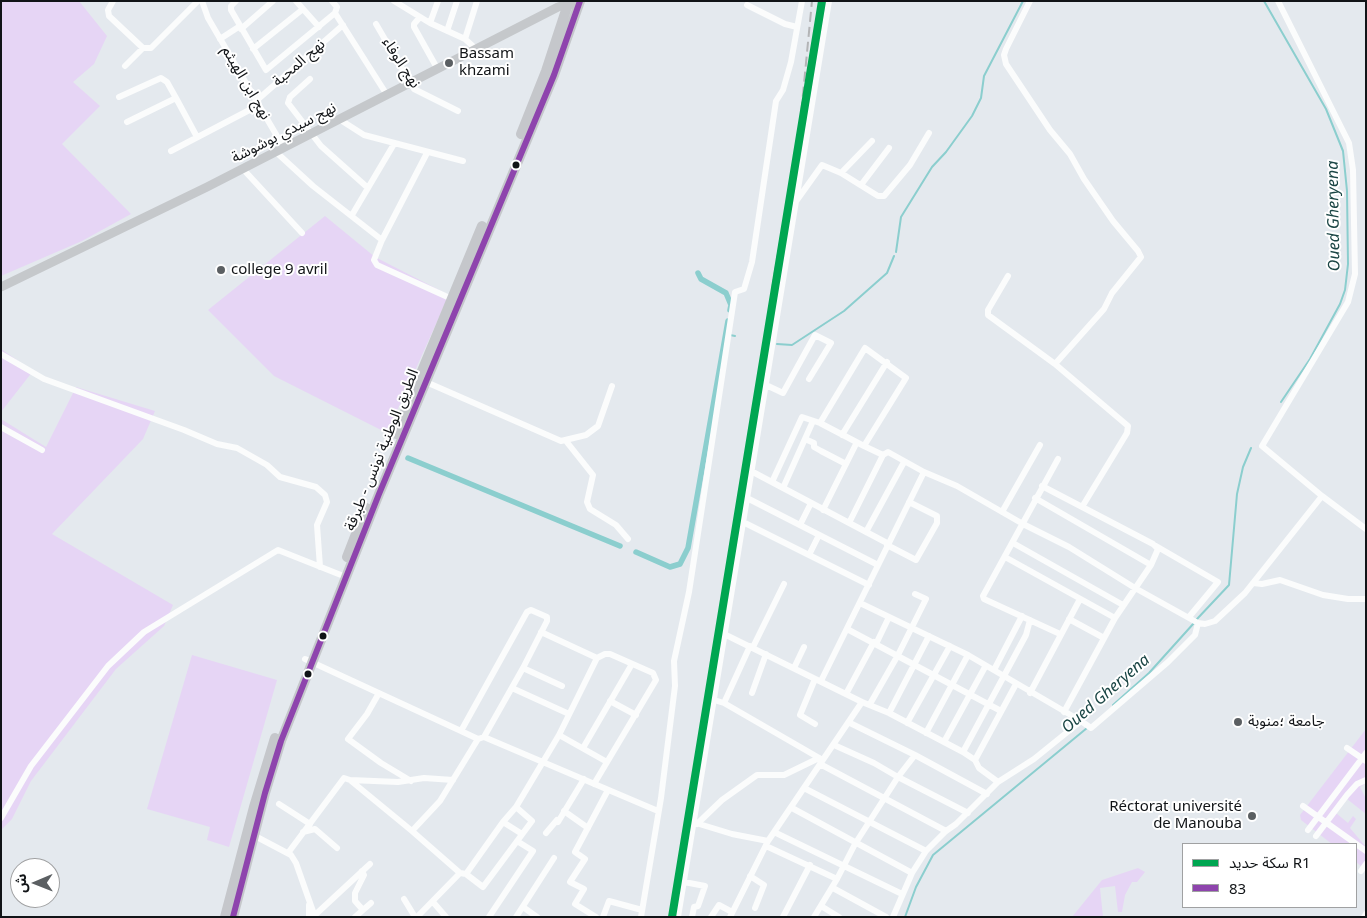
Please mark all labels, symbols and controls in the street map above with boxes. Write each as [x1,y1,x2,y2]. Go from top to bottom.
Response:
street label: نهج الوفاء [378,34,424,92]
street label: نهج المحبة [269,35,329,91]
street label: نهج ابن الهيثم [218,43,274,123]
place label: Bassam khzami [459,45,514,80]
marker: Bassam khzami [443,57,455,69]
street label: نهج سيدي بوشوشة [229,99,339,167]
unlabelled marker [511,160,521,170]
water label: Oued Gheryena [1323,161,1345,271]
place label: college 9 avril [231,261,328,279]
marker: college 9 avril [215,264,227,276]
street label: الطريق الوطنية تونس - طبرقة [341,367,423,533]
unlabelled marker [318,631,328,641]
water label: Oued Gheryena [1058,651,1154,737]
unlabelled marker [303,669,313,679]
place label: جامعة ؛منوبة [1248,713,1325,731]
marker: جامعة ؛منوبة [1232,716,1244,728]
place label: Réctorat université de Manouba [1109,798,1242,833]
marker: Réctorat université de Manouba [1246,810,1258,822]
legend [1182,843,1357,908]
text: سكة حديد R1 [1229,852,1311,872]
north arrow [10,858,60,908]
text: ش [11,873,30,893]
text: 83 [1229,878,1246,898]

